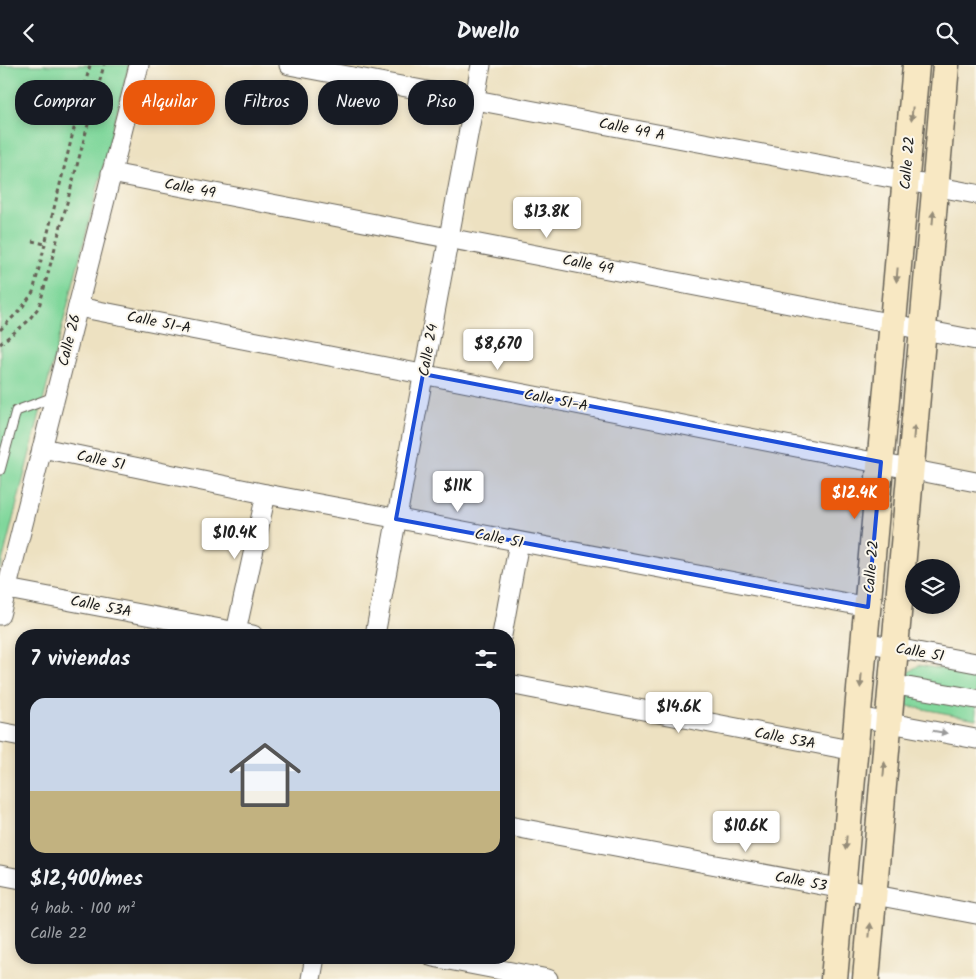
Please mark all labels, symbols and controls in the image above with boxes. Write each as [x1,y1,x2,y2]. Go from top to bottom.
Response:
text: Dwello [457,15,519,50]
icon: back [15,19,43,47]
icon: search [933,19,961,47]
chip: Comprar [15,80,113,125]
chip: Alquilar [123,80,215,125]
chip: Filtros [225,80,308,125]
chip: Nuevo [318,80,398,125]
chip: Piso [408,80,474,125]
one-way arrow [907,106,915,122]
street label: Calle 49 A [597,112,667,148]
street label: Calle 22 [894,135,922,191]
street label: Calle 49 [162,172,218,206]
pin: $13.8K [506,197,588,239]
text: $13.8K [524,200,570,225]
one-way arrow [929,210,937,226]
street label: Calle 49 [560,248,616,282]
one-way arrow [893,268,901,284]
street label: Calle 51-A [125,305,193,341]
street label: Calle 26 [52,312,88,369]
street label: Calle 24 [413,322,445,378]
pin: $8,670 [457,329,539,371]
text: $8,670 [474,332,522,357]
street label: Calle 51-A [522,383,590,419]
one-way arrow [910,424,918,440]
street label: Calle 51 [74,444,127,478]
pin: $11K [428,471,488,513]
text: $11K [444,474,472,499]
pin: $12.4K [814,477,896,520]
text: $12.4K [832,481,878,506]
pin: $10.4K [194,517,276,560]
text: $10.4K [213,521,257,546]
street label: Calle 51 [473,523,525,555]
street label: Calle 22 [858,539,886,595]
map controls [905,559,960,614]
button: layers [905,559,960,614]
street label: Calle 53A [68,589,133,625]
street label: Calle 51 [894,637,946,669]
text: 7 viviendas [30,643,130,676]
icon: filters [472,645,500,673]
one-way arrow [857,674,865,690]
pin: $14.6K [638,691,720,734]
text: $14.6K [656,695,702,720]
street label: Calle 53A [752,721,817,757]
one-way arrow [933,728,948,736]
icon: home [220,730,310,820]
one-way arrow [880,760,888,776]
pin: $10.6K [705,811,787,853]
text: $10.6K [724,814,768,839]
one-way arrow [842,835,850,851]
text: $12,400/mes [30,863,143,896]
street label: Calle 53 [773,865,829,899]
text: 4 hab. · 100 m² [30,896,135,921]
text: Calle 22 [30,921,87,946]
one-way arrow [866,922,874,938]

